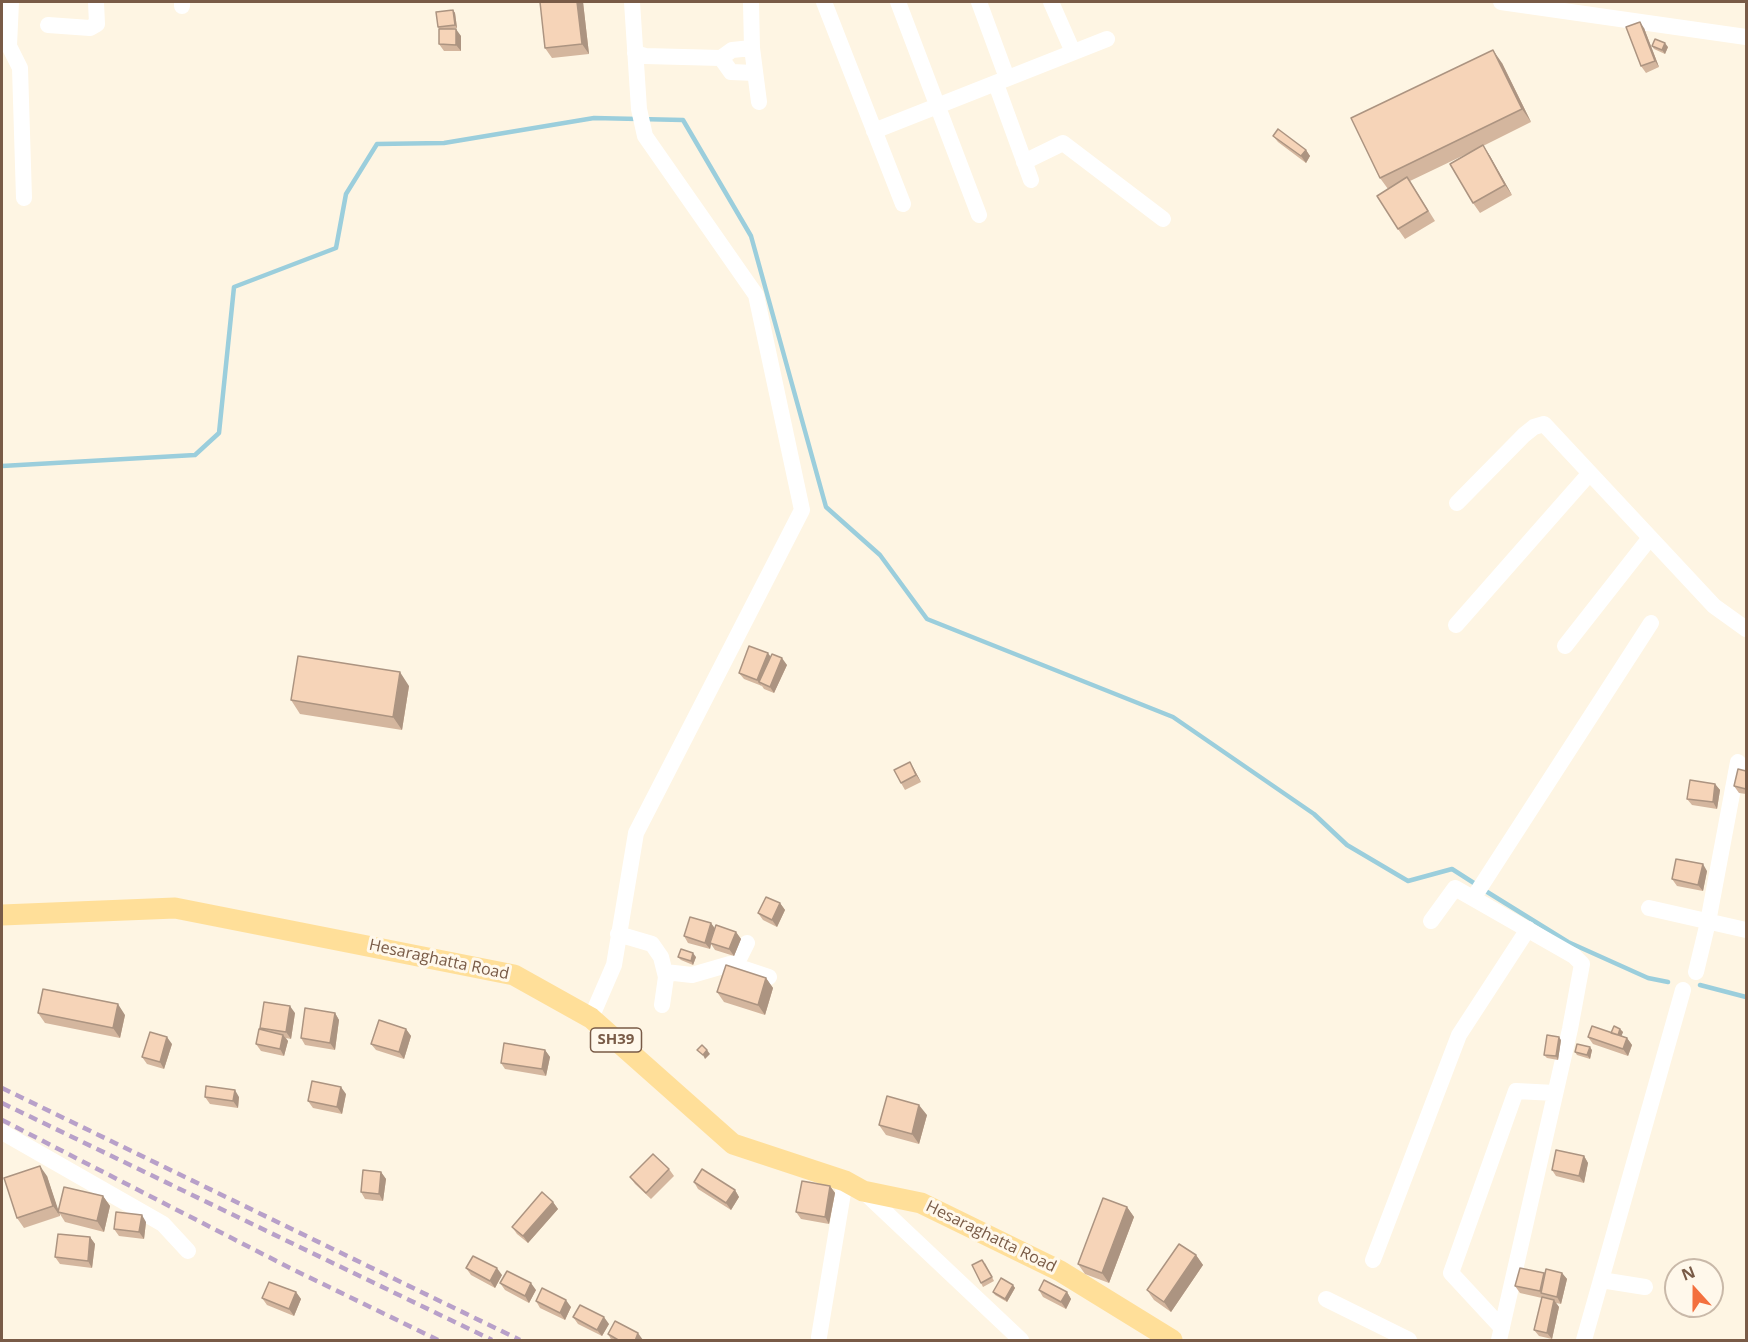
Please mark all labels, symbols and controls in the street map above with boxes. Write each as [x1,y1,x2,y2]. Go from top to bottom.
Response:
street label: Hesaraghatta Road [367,936,511,984]
road number: SH39 [590,1028,642,1052]
street label: Hesaraghatta Road [923,1197,1059,1277]
north arrow [1664,1258,1724,1318]
text: N [1678,1260,1698,1286]

